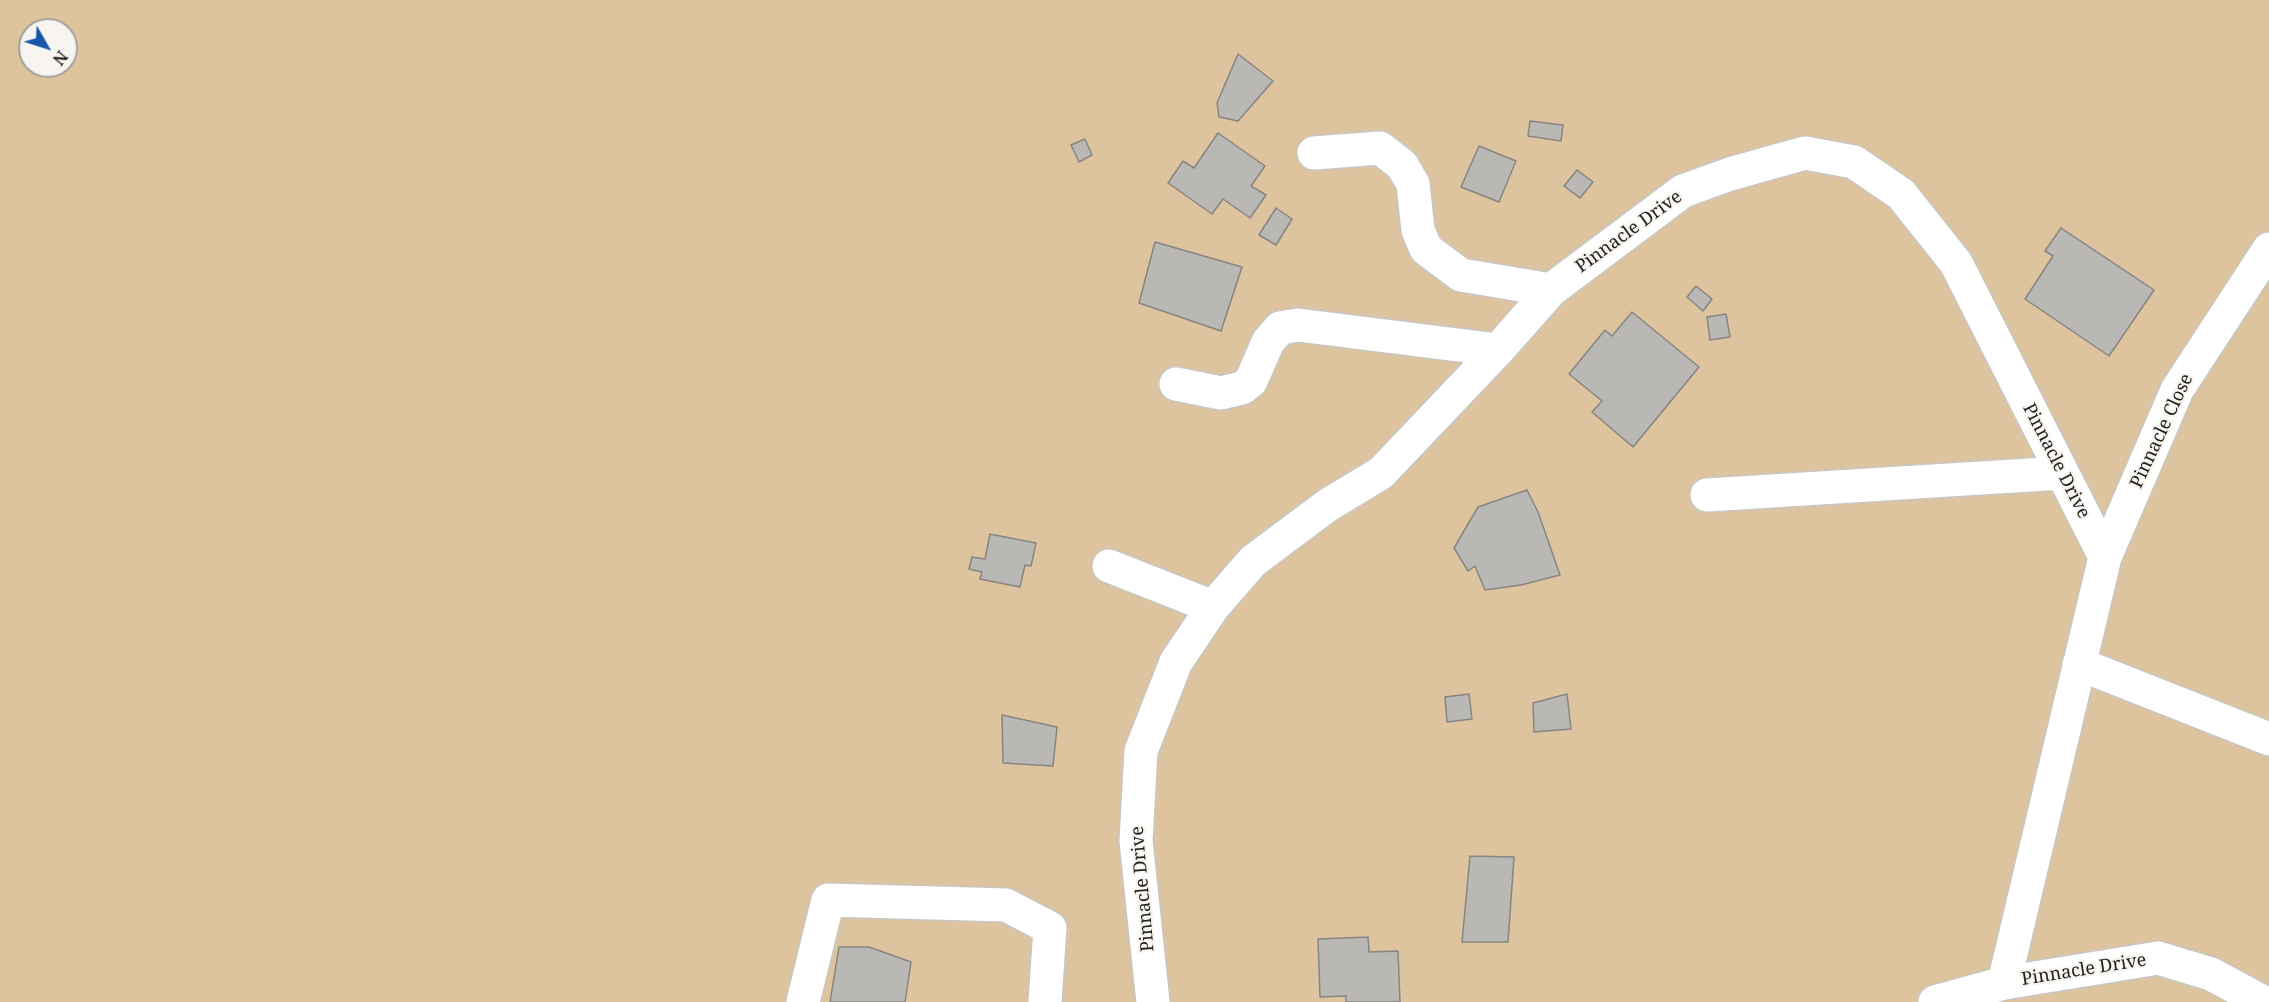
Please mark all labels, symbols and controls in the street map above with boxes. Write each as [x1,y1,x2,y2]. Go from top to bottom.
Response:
north arrow [18,18,78,78]
text: N [48,46,73,70]
street label: Pinnacle Drive [1572,186,1686,278]
street label: Pinnacle Close [2126,370,2198,492]
street label: Pinnacle Drive [2018,400,2094,522]
street label: Pinnacle Drive [1127,825,1159,953]
street label: Pinnacle Drive [2020,949,2148,991]

